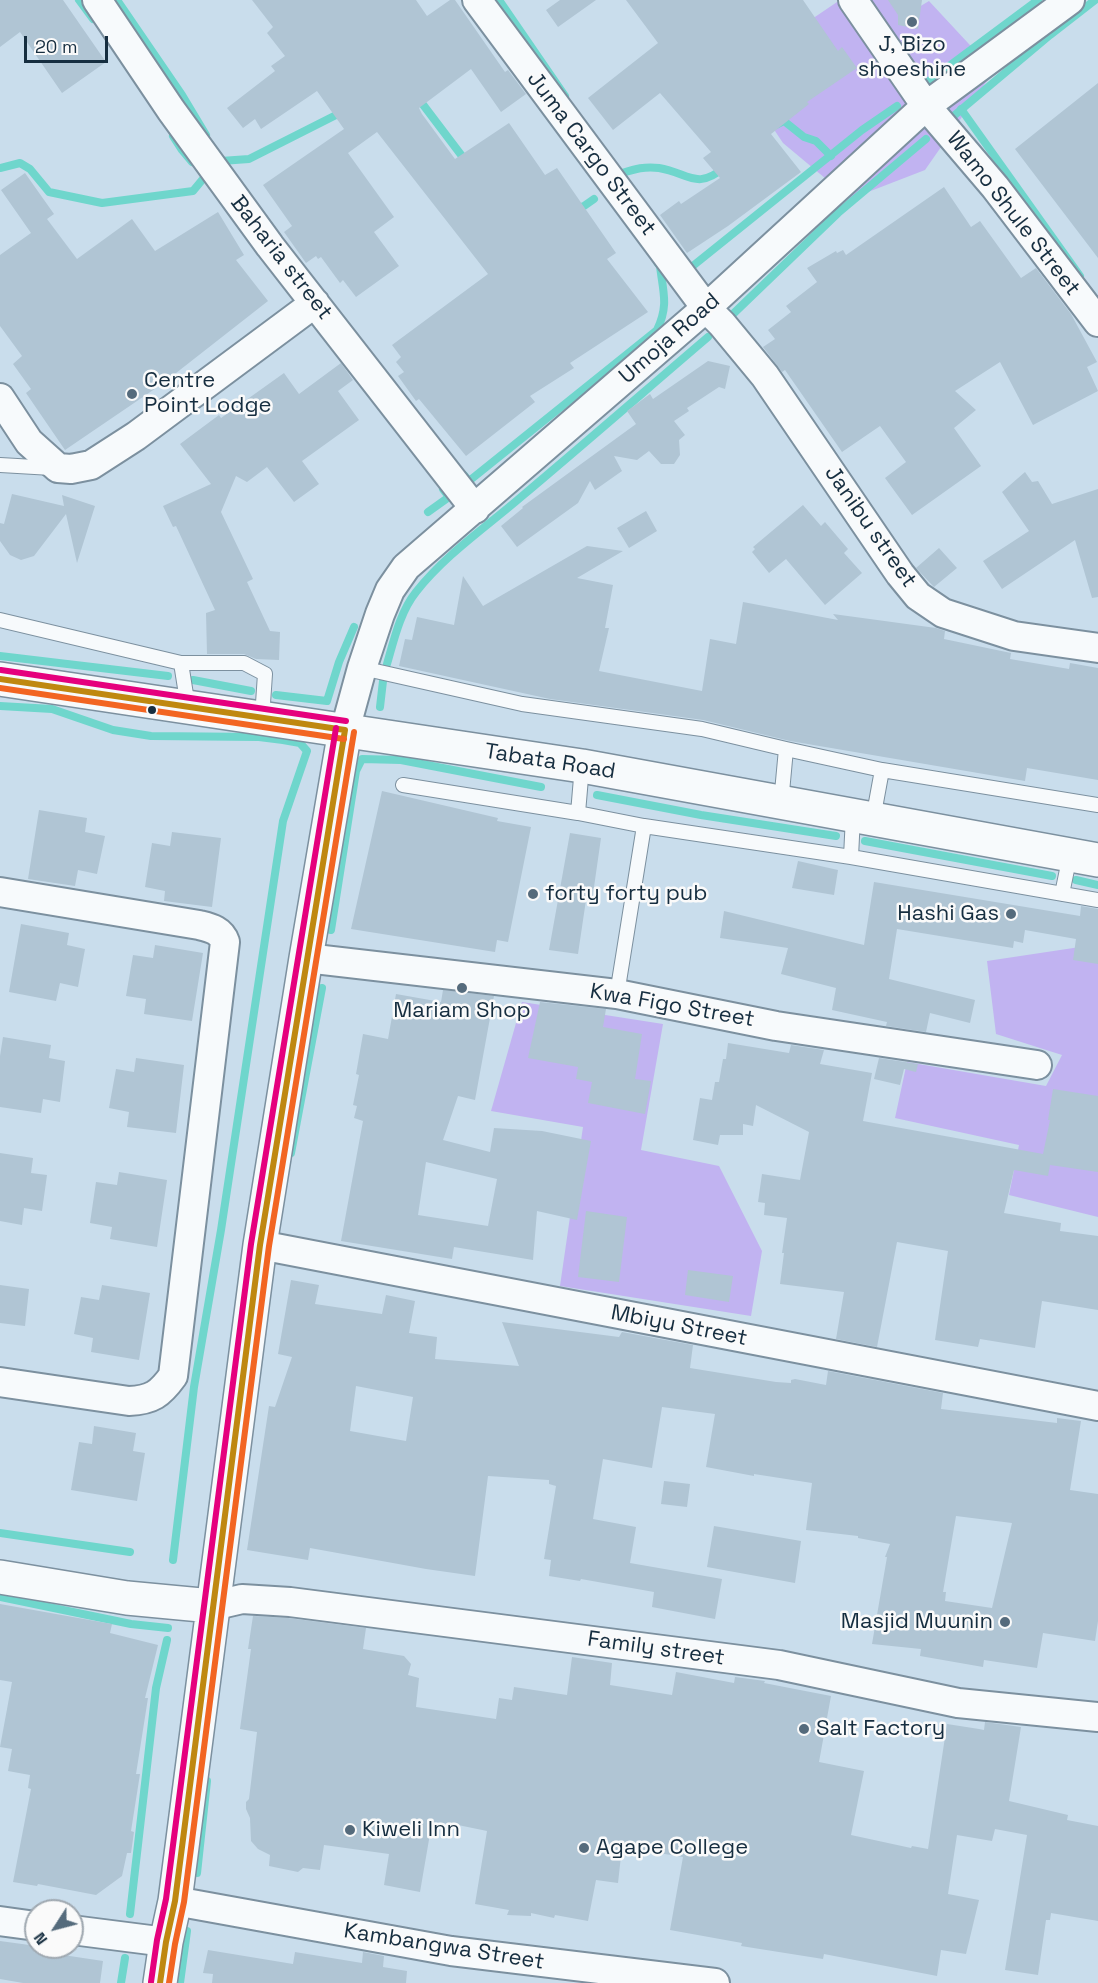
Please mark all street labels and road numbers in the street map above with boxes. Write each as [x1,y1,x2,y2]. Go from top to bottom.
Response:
street label: Juma Cargo Street [521,67,661,241]
street label: Wamo Shule Street [941,127,1085,301]
street label: Baharia street [224,191,338,325]
street label: Umoja Road [614,288,726,390]
street label: Janibu street [818,461,922,593]
street label: Tabata Road [483,739,617,785]
street label: Kwa Figo Street [588,979,756,1033]
street label: Mbiyu Street [609,1300,749,1352]
street label: Family street [586,1626,726,1672]
street label: Kambangwa Street [342,1918,546,1976]

